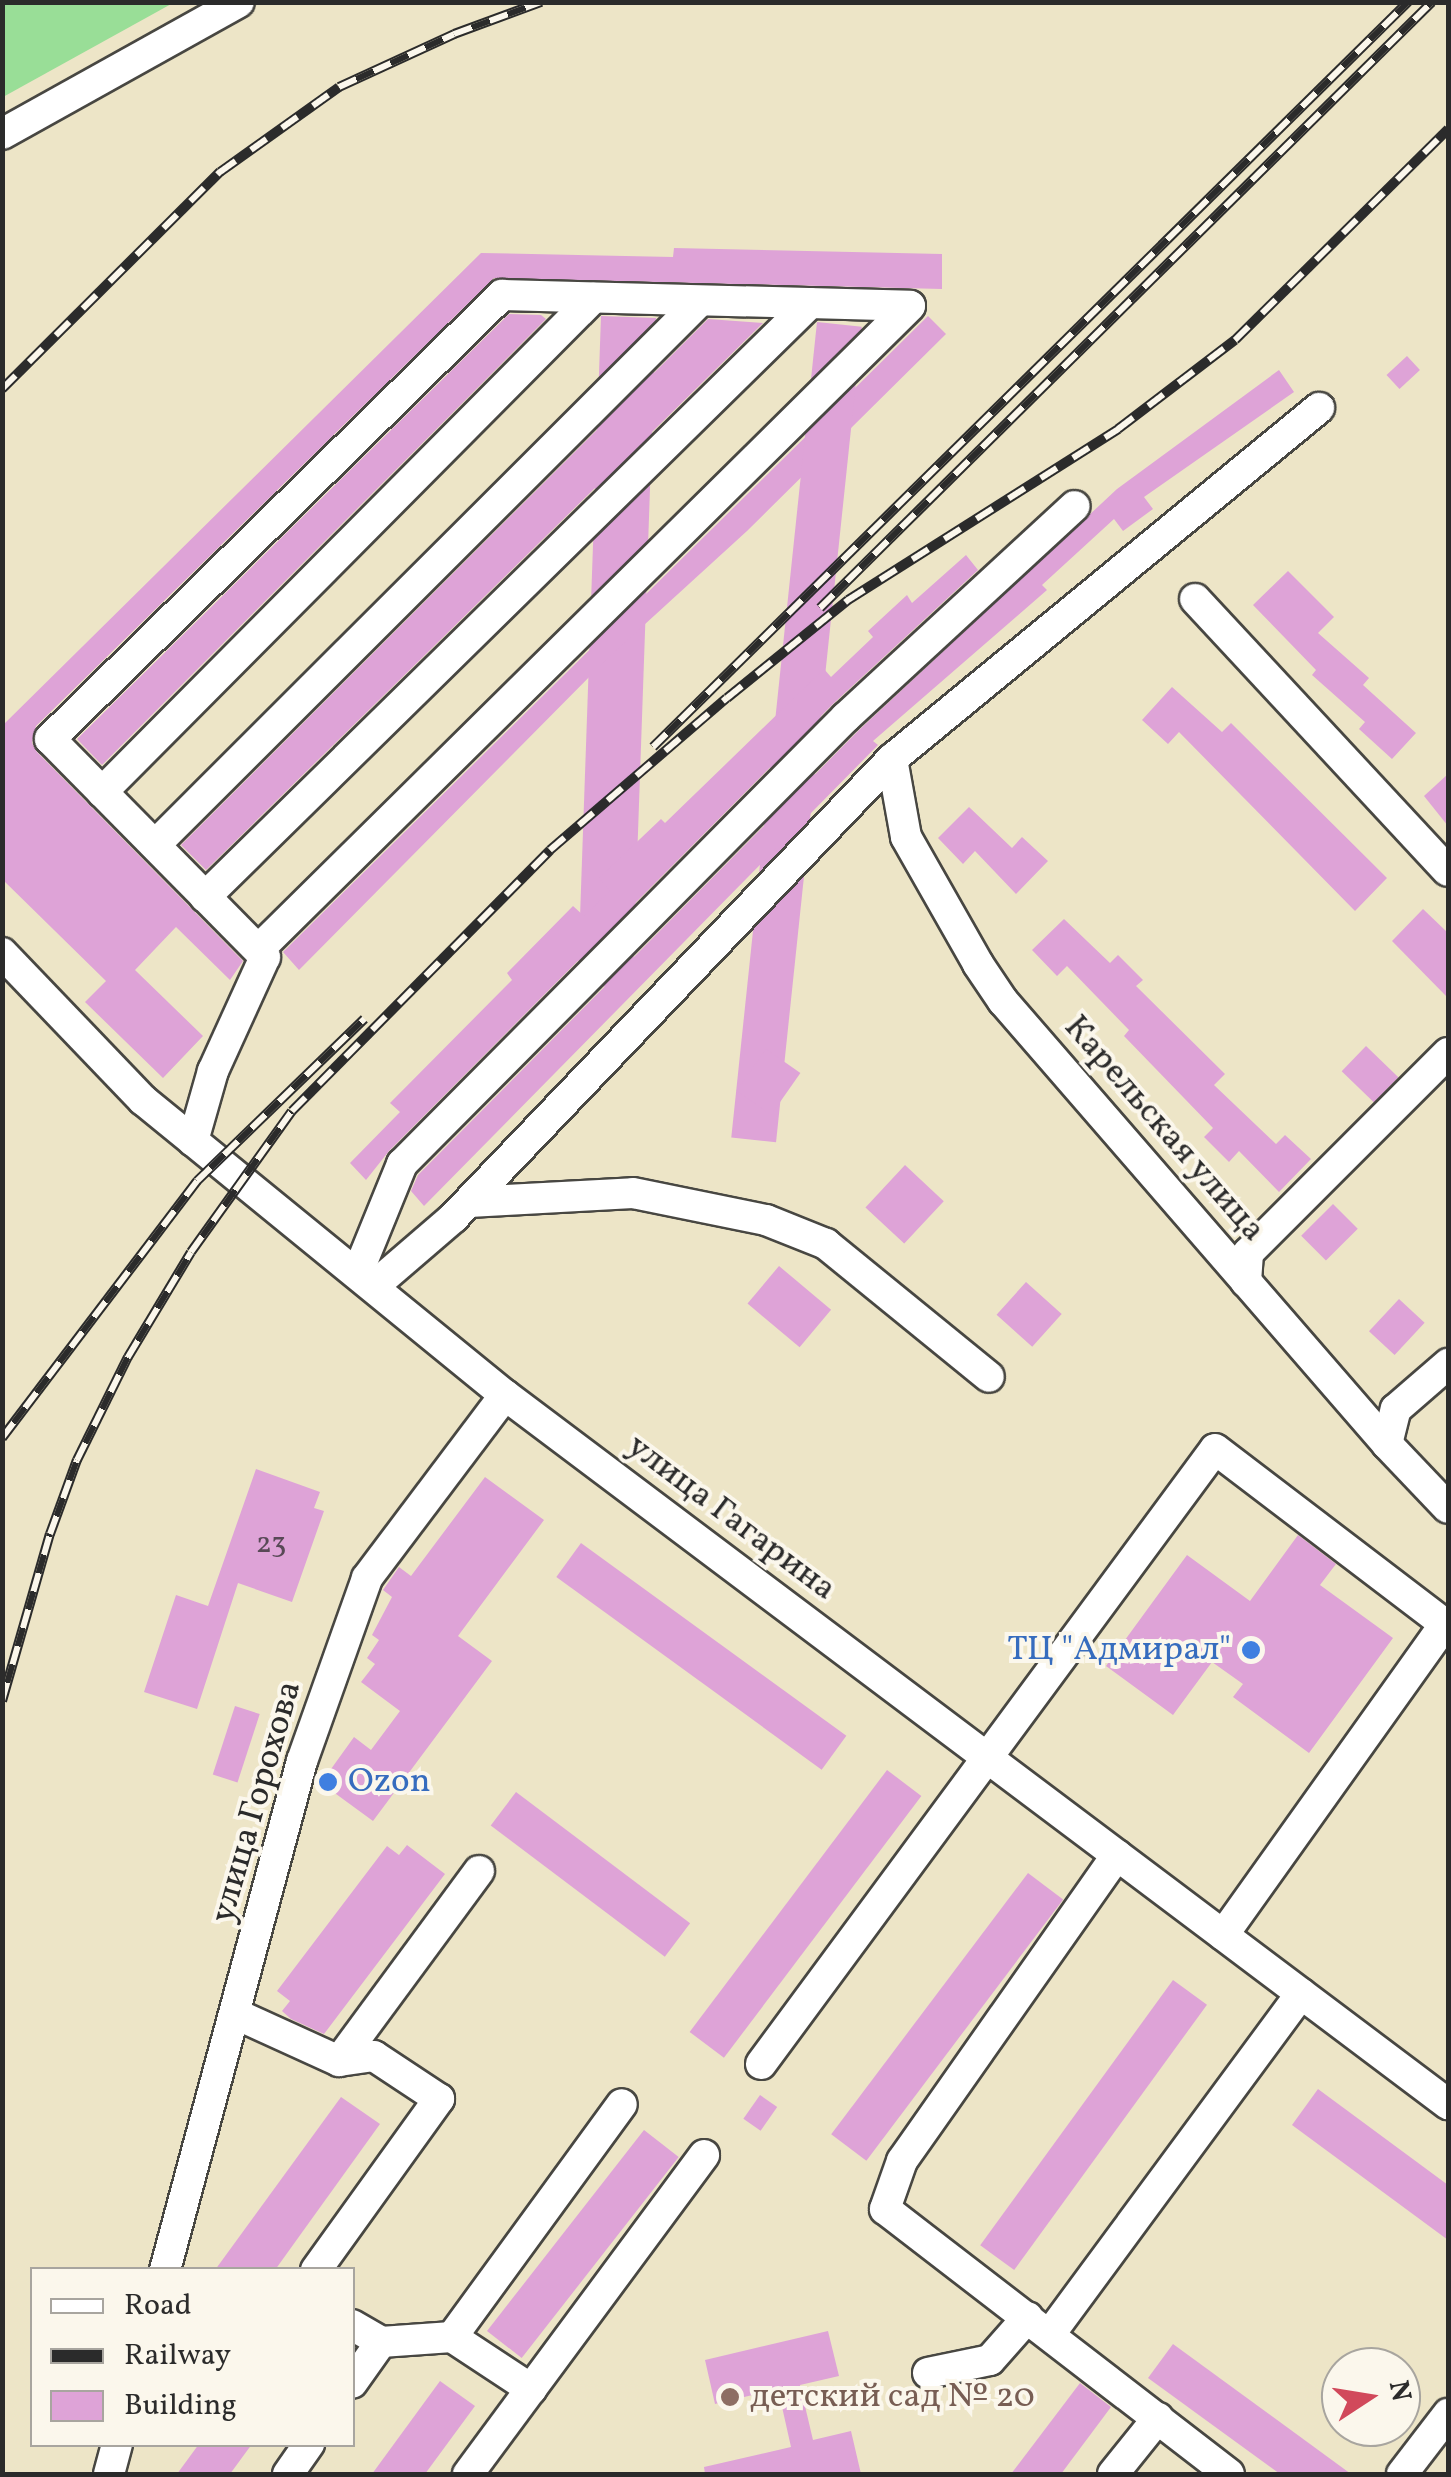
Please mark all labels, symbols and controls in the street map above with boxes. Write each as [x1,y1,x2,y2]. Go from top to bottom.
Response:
street label: Карельская улица [1054,1007,1274,1251]
street label: улица Гагарина [618,1426,844,1610]
house number: 23 [256,1526,286,1562]
place label: ТЦ "Адмирал" [1007,1629,1231,1671]
marker: ТЦ "Адмирал" [1240,1639,1262,1661]
street label: улица Горохова [202,1676,312,1928]
place label: Ozon [348,1761,431,1803]
marker: Ozon [317,1771,339,1793]
legend [30,2267,355,2447]
text: Road [124,2285,192,2327]
text: Railway [124,2335,231,2377]
north arrow [1321,2347,1421,2447]
place label: детский сад № 20 [750,2376,1035,2418]
text: N [1378,2377,1420,2405]
text: Building [124,2385,237,2427]
marker: детский сад № 20 [719,2386,741,2408]

